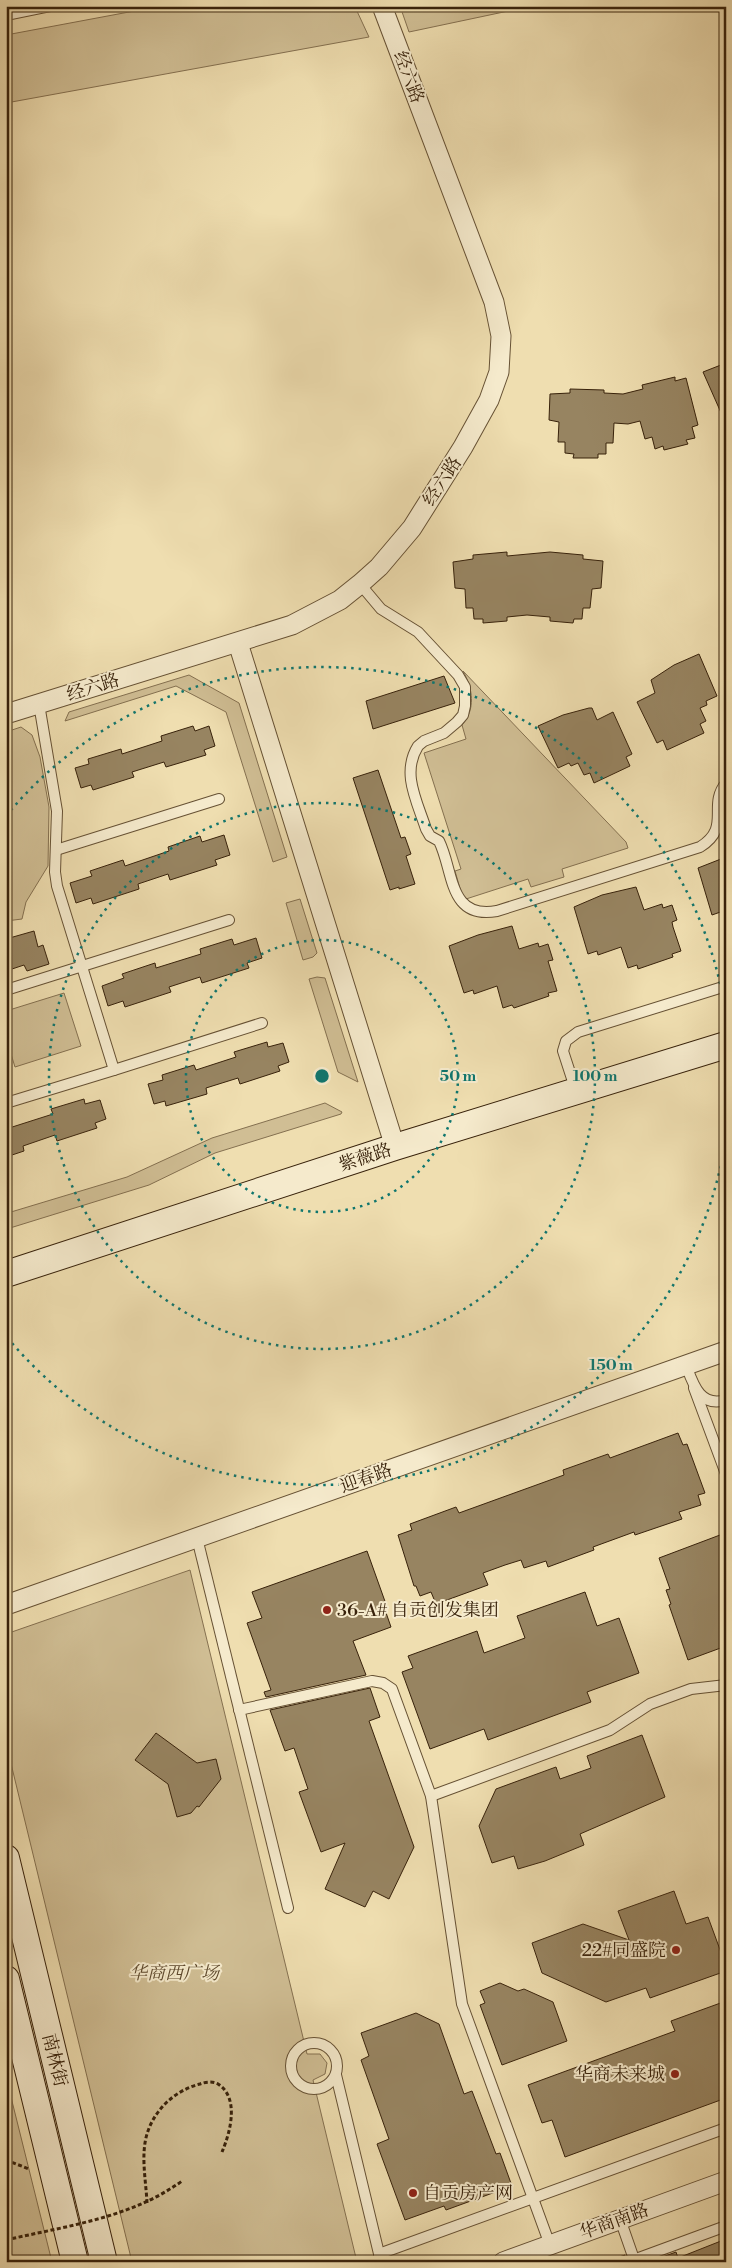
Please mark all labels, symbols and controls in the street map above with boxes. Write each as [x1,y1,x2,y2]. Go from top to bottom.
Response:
street label: 经六路 [388,48,429,107]
street label: 经六路 [418,452,467,510]
street label: 经六路 [64,669,122,706]
centre of rings [313,1067,331,1085]
text: 50 m [440,1067,476,1086]
text: 100 m [573,1067,618,1086]
street label: 紫薇路 [336,1138,394,1177]
text: 150 m [589,1356,633,1375]
street label: 迎春路 [337,1458,395,1499]
place label: 36-A# 自贡创发集团 [337,1599,499,1622]
marker: 36-A# 自贡创发集团 [321,1604,333,1616]
place label: 22#同盛院 [582,1939,666,1962]
marker: 22#同盛院 [670,1944,682,1956]
park label: 华商西广场 [129,1962,221,1985]
street label: 南林街 [37,2031,72,2089]
place label: 华商未来城 [575,2063,665,2086]
marker: 华商未来城 [669,2068,681,2080]
place label: 自贡房产网 [423,2182,513,2205]
marker: 自贡房产网 [407,2187,419,2199]
street label: 华商南路 [576,2198,652,2245]

